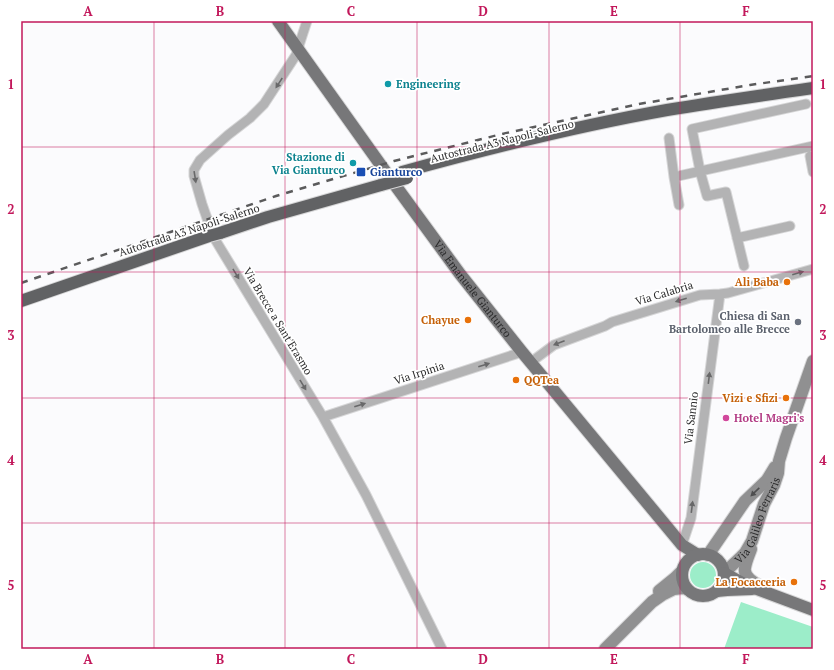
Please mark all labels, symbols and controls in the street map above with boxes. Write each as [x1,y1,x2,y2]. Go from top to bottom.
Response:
text: A [83,2,93,20]
text: B [216,2,224,20]
text: C [347,2,355,20]
text: D [478,2,488,20]
text: E [610,2,618,20]
text: F [742,2,750,20]
text: 1 [7,75,15,93]
text: 1 [819,75,827,93]
one-way arrow [275,77,282,89]
place label: Engineering [396,77,461,91]
marker: Engineering [383,79,393,89]
street label: Autostrada A3 Napoli-Salerno [429,116,575,166]
place label: Stazione di Via Gianturco [272,150,345,177]
marker: Stazione di Via Gianturco [348,158,358,168]
place label: Gianturco [370,165,423,179]
marker: Gianturco [355,166,367,178]
one-way arrow [192,171,198,183]
text: 2 [7,200,15,218]
text: 2 [819,200,827,218]
street label: Autostrada A3 Napoli-Salerno [117,201,261,259]
street label: Via Emanuele Gianturco [431,237,515,340]
street label: Via Brecce a Sant'Erasmo [240,265,316,377]
one-way arrow [232,269,240,279]
one-way arrow [792,270,804,276]
place label: Ali Baba [735,275,779,289]
street label: Via Calabria [633,277,695,308]
marker: Ali Baba [782,277,792,287]
one-way arrow [675,297,687,303]
place label: Chiesa di San Bartolomeo alle Brecce [669,309,790,336]
place label: Chayue [421,313,460,327]
marker: Chayue [463,315,473,325]
marker: Chiesa di San Bartolomeo alle Brecce [793,317,803,327]
text: 3 [7,326,15,344]
text: 3 [819,326,827,344]
one-way arrow [553,341,565,347]
street label: Via Irpinia [392,358,446,388]
one-way arrow [478,362,490,368]
one-way arrow [706,372,712,384]
place label: QQTea [524,373,559,387]
marker: QQTea [511,375,521,385]
one-way arrow [300,379,307,391]
street label: Via Sannio [681,391,701,445]
place label: Vizi e Sfizi [722,391,778,405]
marker: Vizi e Sfizi [781,393,791,403]
one-way arrow [354,402,366,408]
place label: Hotel Magri's [734,411,804,425]
marker: Hotel Magri's [721,413,731,423]
text: 4 [7,451,15,469]
text: 4 [819,451,827,469]
street label: Via Galileo Ferraris [731,475,783,567]
one-way arrow [750,487,760,496]
one-way arrow [689,501,695,513]
place label: La Focacceria [715,575,786,589]
text: 5 [7,576,15,594]
text: 5 [819,576,827,594]
marker: La Focacceria [789,577,799,587]
text: A [83,650,93,668]
text: B [216,650,224,668]
text: C [347,650,355,668]
text: D [478,650,488,668]
text: E [610,650,618,668]
text: F [742,650,750,668]

